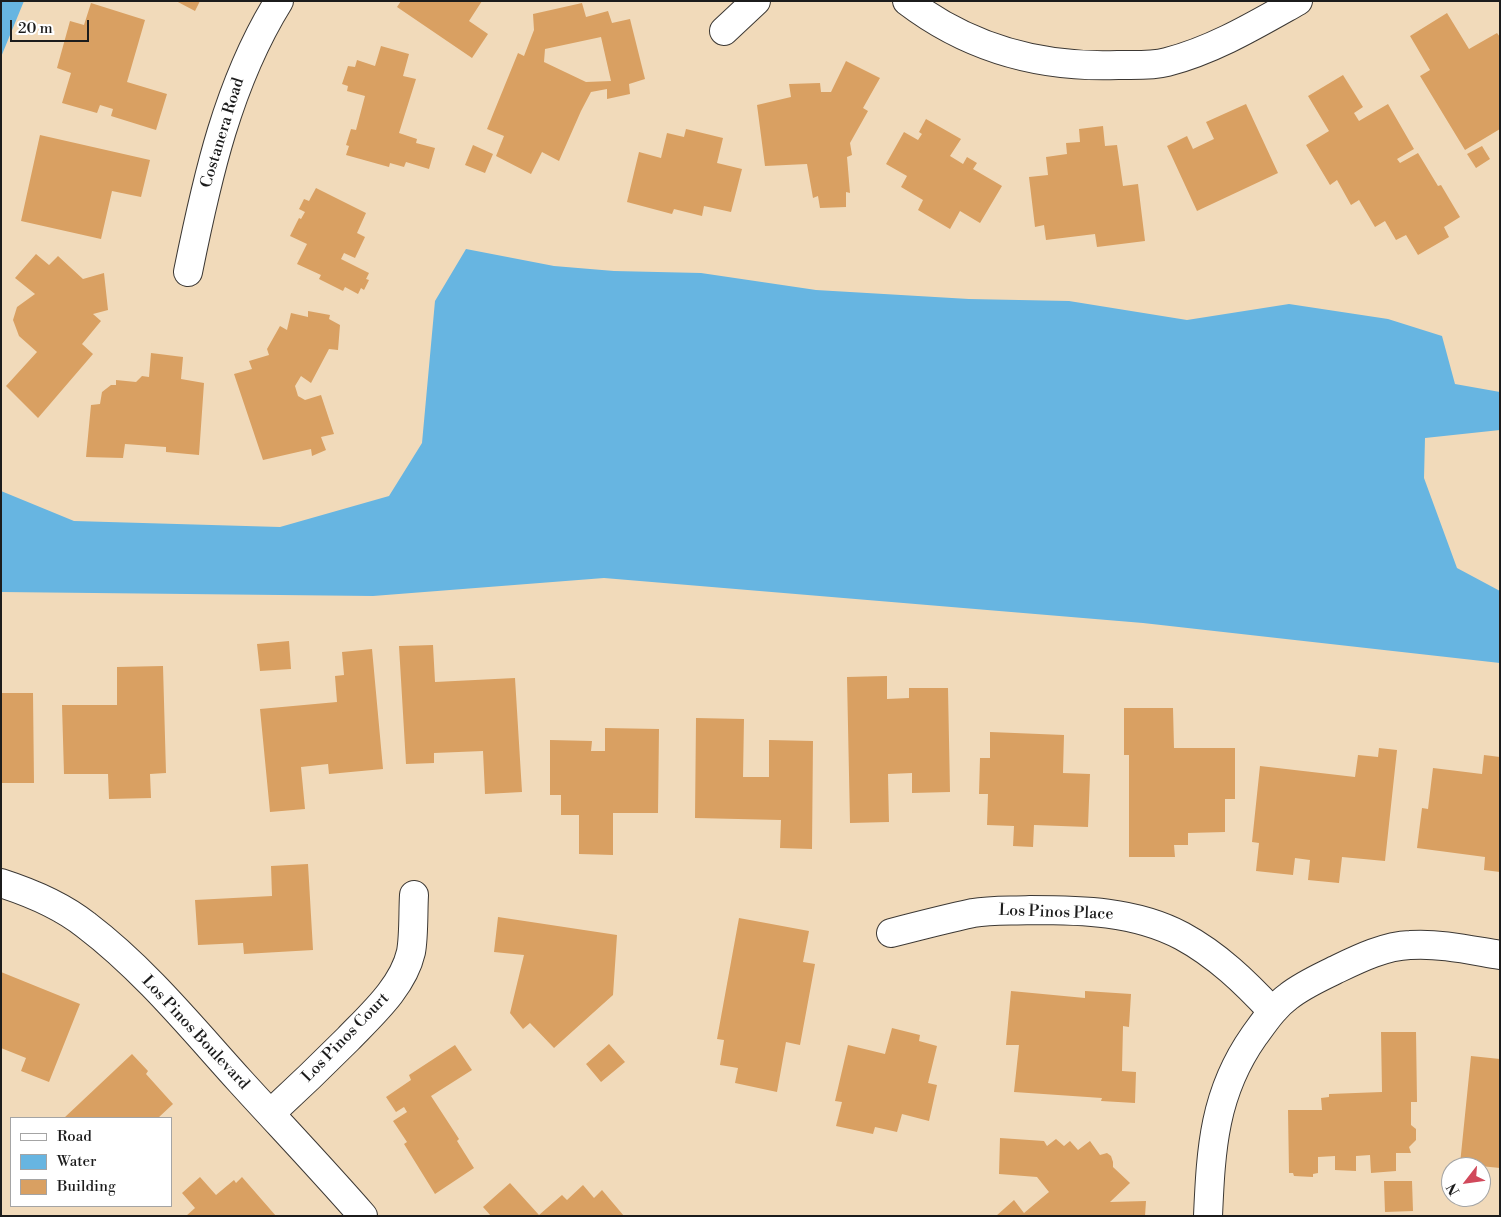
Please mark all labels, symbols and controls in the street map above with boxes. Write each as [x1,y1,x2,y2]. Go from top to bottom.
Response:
scale bar [12,10,91,42]
text: 20 m [18,19,53,38]
street label: Costanera Road [197,76,249,190]
street label: Los Pinos Place [998,901,1114,925]
street label: Los Pinos Boulevard [137,972,253,1094]
street label: Los Pinos Court [298,989,394,1087]
legend [10,1117,172,1207]
text: Road [57,1127,92,1146]
text: Water [57,1152,96,1171]
north arrow [1441,1157,1491,1207]
text: Building [57,1177,116,1196]
text: N [1443,1180,1464,1198]

